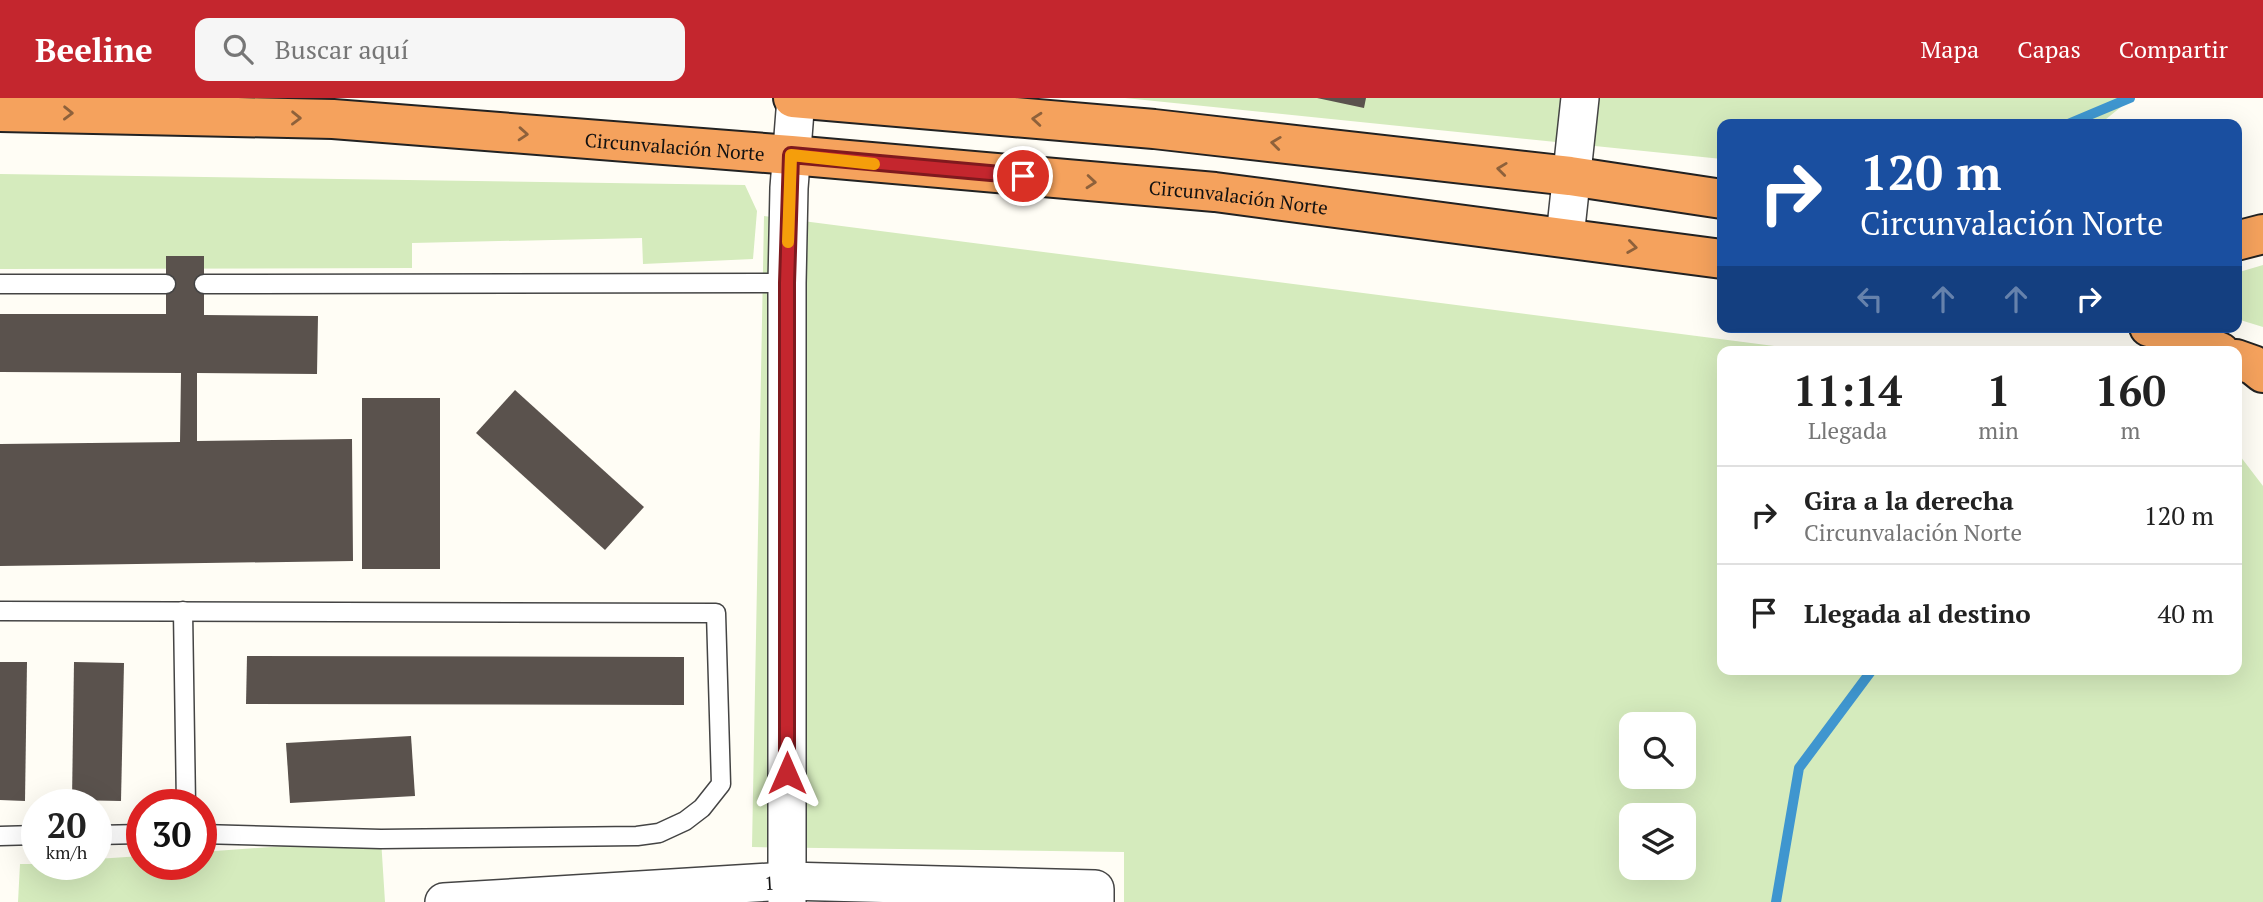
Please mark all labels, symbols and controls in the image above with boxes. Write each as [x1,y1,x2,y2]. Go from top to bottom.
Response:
search box [195,18,685,81]
text: Beeline [35,28,153,71]
icon: search [219,30,257,68]
text: Buscar aquí [275,32,409,66]
text: Mapa [1921,33,1979,65]
text: Capas [2017,33,2081,65]
text: Compartir [2119,33,2228,65]
one-way arrow [63,106,74,121]
one-way arrow [290,111,301,126]
one-way arrow [1032,112,1043,127]
one-way arrow [517,126,528,141]
street label: Circunvalación Norte [584,126,766,165]
one-way arrow [1270,135,1282,150]
text: 120 m [1860,139,2002,204]
pin [993,146,1053,206]
icon: right [1745,147,1836,238]
icon: arrive [1004,157,1042,195]
one-way arrow [1497,161,1508,176]
one-way arrow [1086,174,1097,189]
street label: Circunvalación Norte [1148,174,1330,219]
text: Circunvalación Norte [1860,202,2163,244]
one-way arrow [1627,239,1638,254]
icon: left [1851,280,1889,318]
icon: ahead [1924,280,1962,318]
icon: ahead [1997,280,2035,318]
icon: right [2070,280,2108,318]
text: 11:14 [1793,362,1902,418]
text: 1 [1987,362,2010,418]
text: 160 [2095,362,2166,418]
text: Llegada [1808,415,1887,446]
text: min [1978,415,2019,446]
text: m [2120,415,2140,446]
text: Gira a la derecha [1804,483,2014,517]
icon: right [1745,496,1783,534]
text: 120 m [2144,498,2214,532]
text: Circunvalación Norte [1804,517,2022,548]
icon: arrive [1745,594,1783,632]
text: Llegada al destino [1804,596,2031,630]
text: 40 m [2158,596,2214,630]
map controls [1619,712,1696,880]
button: search [1619,712,1696,789]
position arrow [750,736,824,810]
speed limit sign: 30 [126,789,217,880]
text: 20 [47,802,86,848]
button: layers [1619,803,1696,880]
text: km/h [46,840,87,864]
street label: 1 [764,869,775,895]

